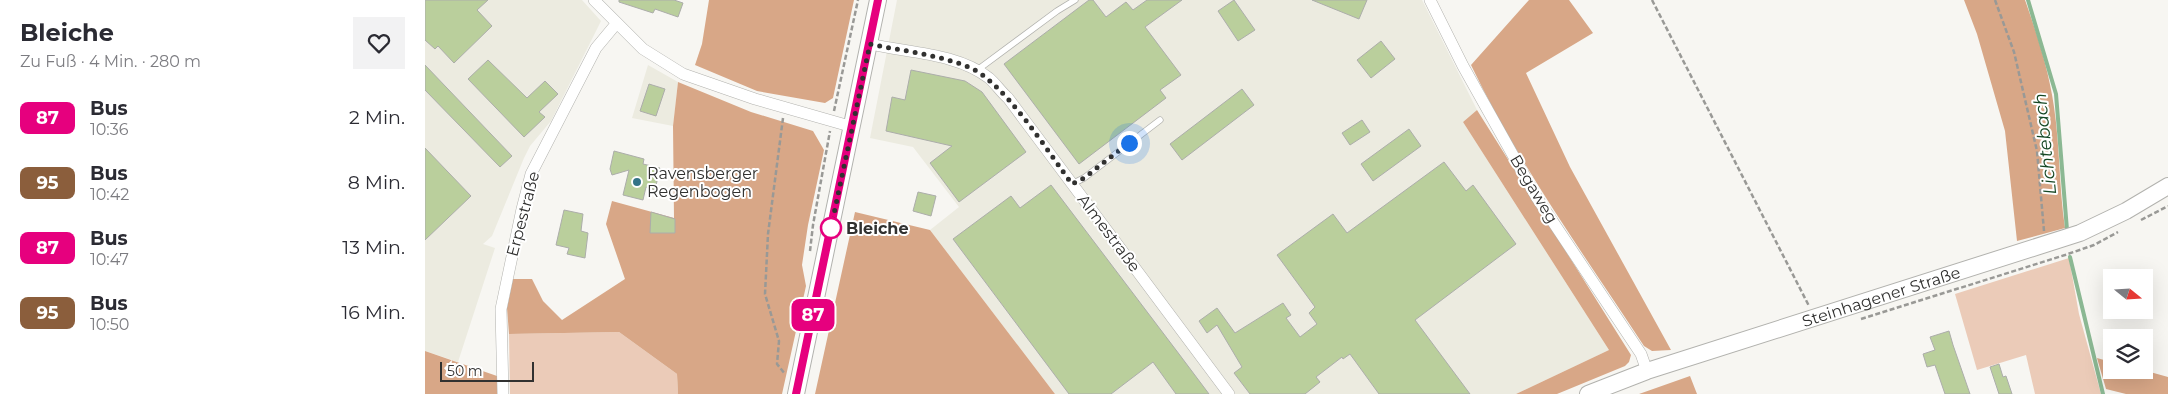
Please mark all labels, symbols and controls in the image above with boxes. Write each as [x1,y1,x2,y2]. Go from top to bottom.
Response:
button: heart [353,17,405,69]
text: Bleiche [20,18,114,47]
text: Zu Fuß · 4 Min. · 280 m [20,52,201,71]
water label: Lichtebach [2029,92,2061,196]
text: Bus [90,97,128,120]
text: 2 Min. [349,106,405,129]
text: 87 [36,107,59,129]
text: 10:36 [90,120,129,139]
your location [1117,131,1142,156]
street label: Begaweg [1506,151,1562,227]
text: Bus [90,162,128,185]
place label: Ravensberger Regenbogen [647,164,758,201]
street label: Erpestraße [503,169,543,259]
text: 8 Min. [348,171,405,194]
text: 95 [36,172,59,194]
marker: Ravensberger Regenbogen [631,176,643,188]
text: 10:42 [90,185,129,204]
street label: Almestraße [1074,190,1144,276]
marker: Bleiche [820,217,842,239]
place label: Bleiche [846,219,909,238]
text: Bus [90,227,128,250]
text: 13 Min. [342,236,405,259]
text: 87 [36,237,59,259]
text: 10:47 [90,250,129,269]
street label: Steinhagener Straße [1800,262,1962,330]
north arrow [2103,269,2153,319]
map controls [2103,269,2153,379]
text: Bus [90,292,128,315]
line badge: 87 [791,299,835,331]
text: 16 Min. [341,301,405,324]
text: 95 [36,302,59,324]
text: 87 [801,304,825,326]
text: 10:50 [90,315,129,334]
button: layers [2103,329,2153,379]
scale bar [440,359,534,382]
text: 50 m [447,362,483,380]

